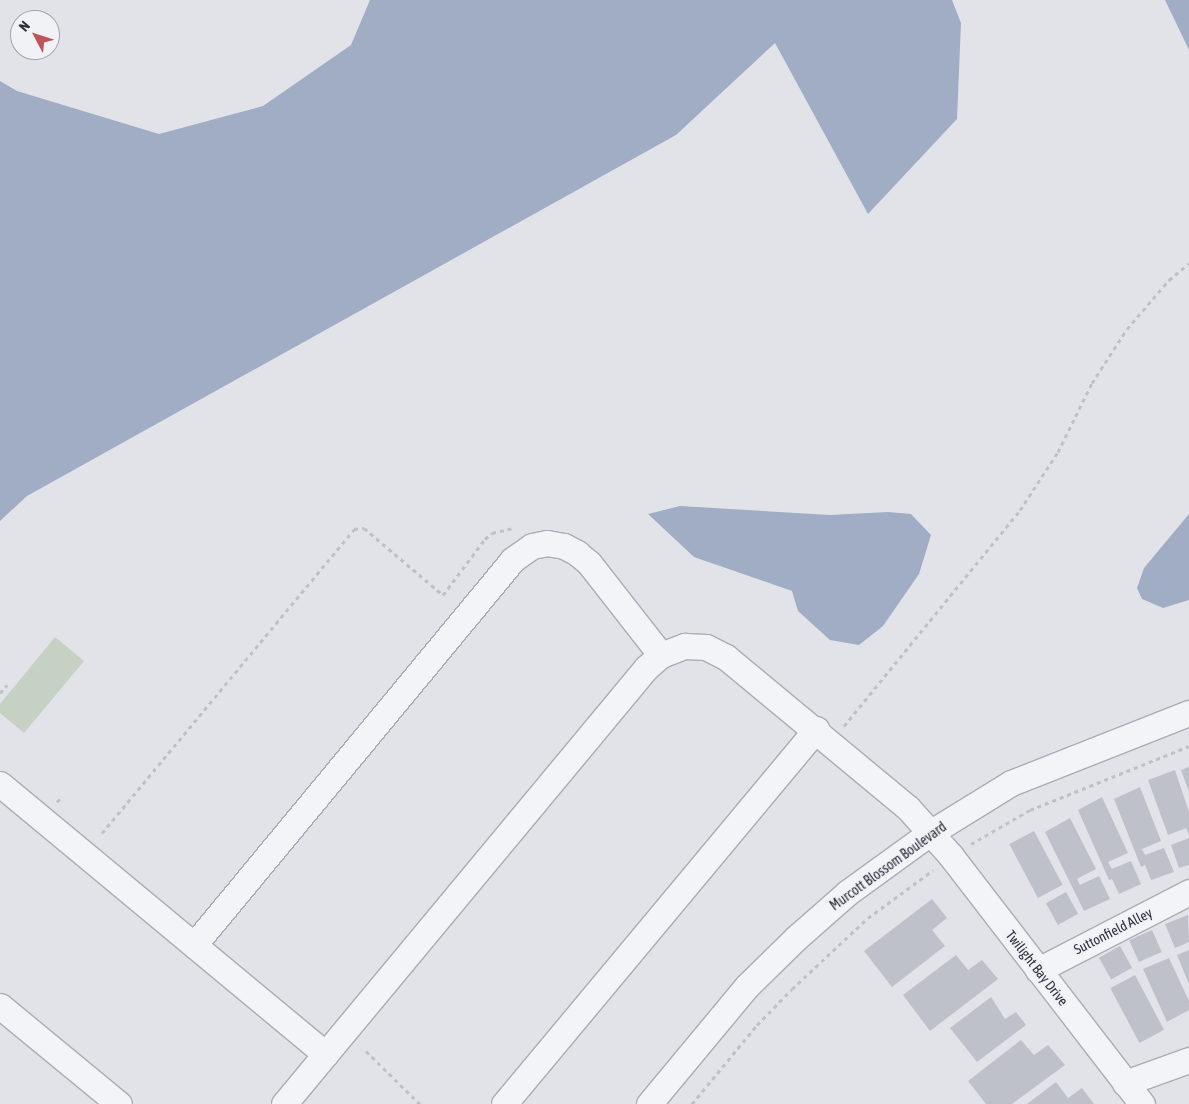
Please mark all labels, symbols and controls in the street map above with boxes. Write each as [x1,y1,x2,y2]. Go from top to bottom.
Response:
north arrow [10,10,60,60]
text: N [15,18,33,34]
street label: Murcott Blossom Boulevard [826,818,950,914]
street label: Suttonfield Alley [1071,904,1155,958]
street label: Twilight Bay Drive [1002,927,1072,1009]

